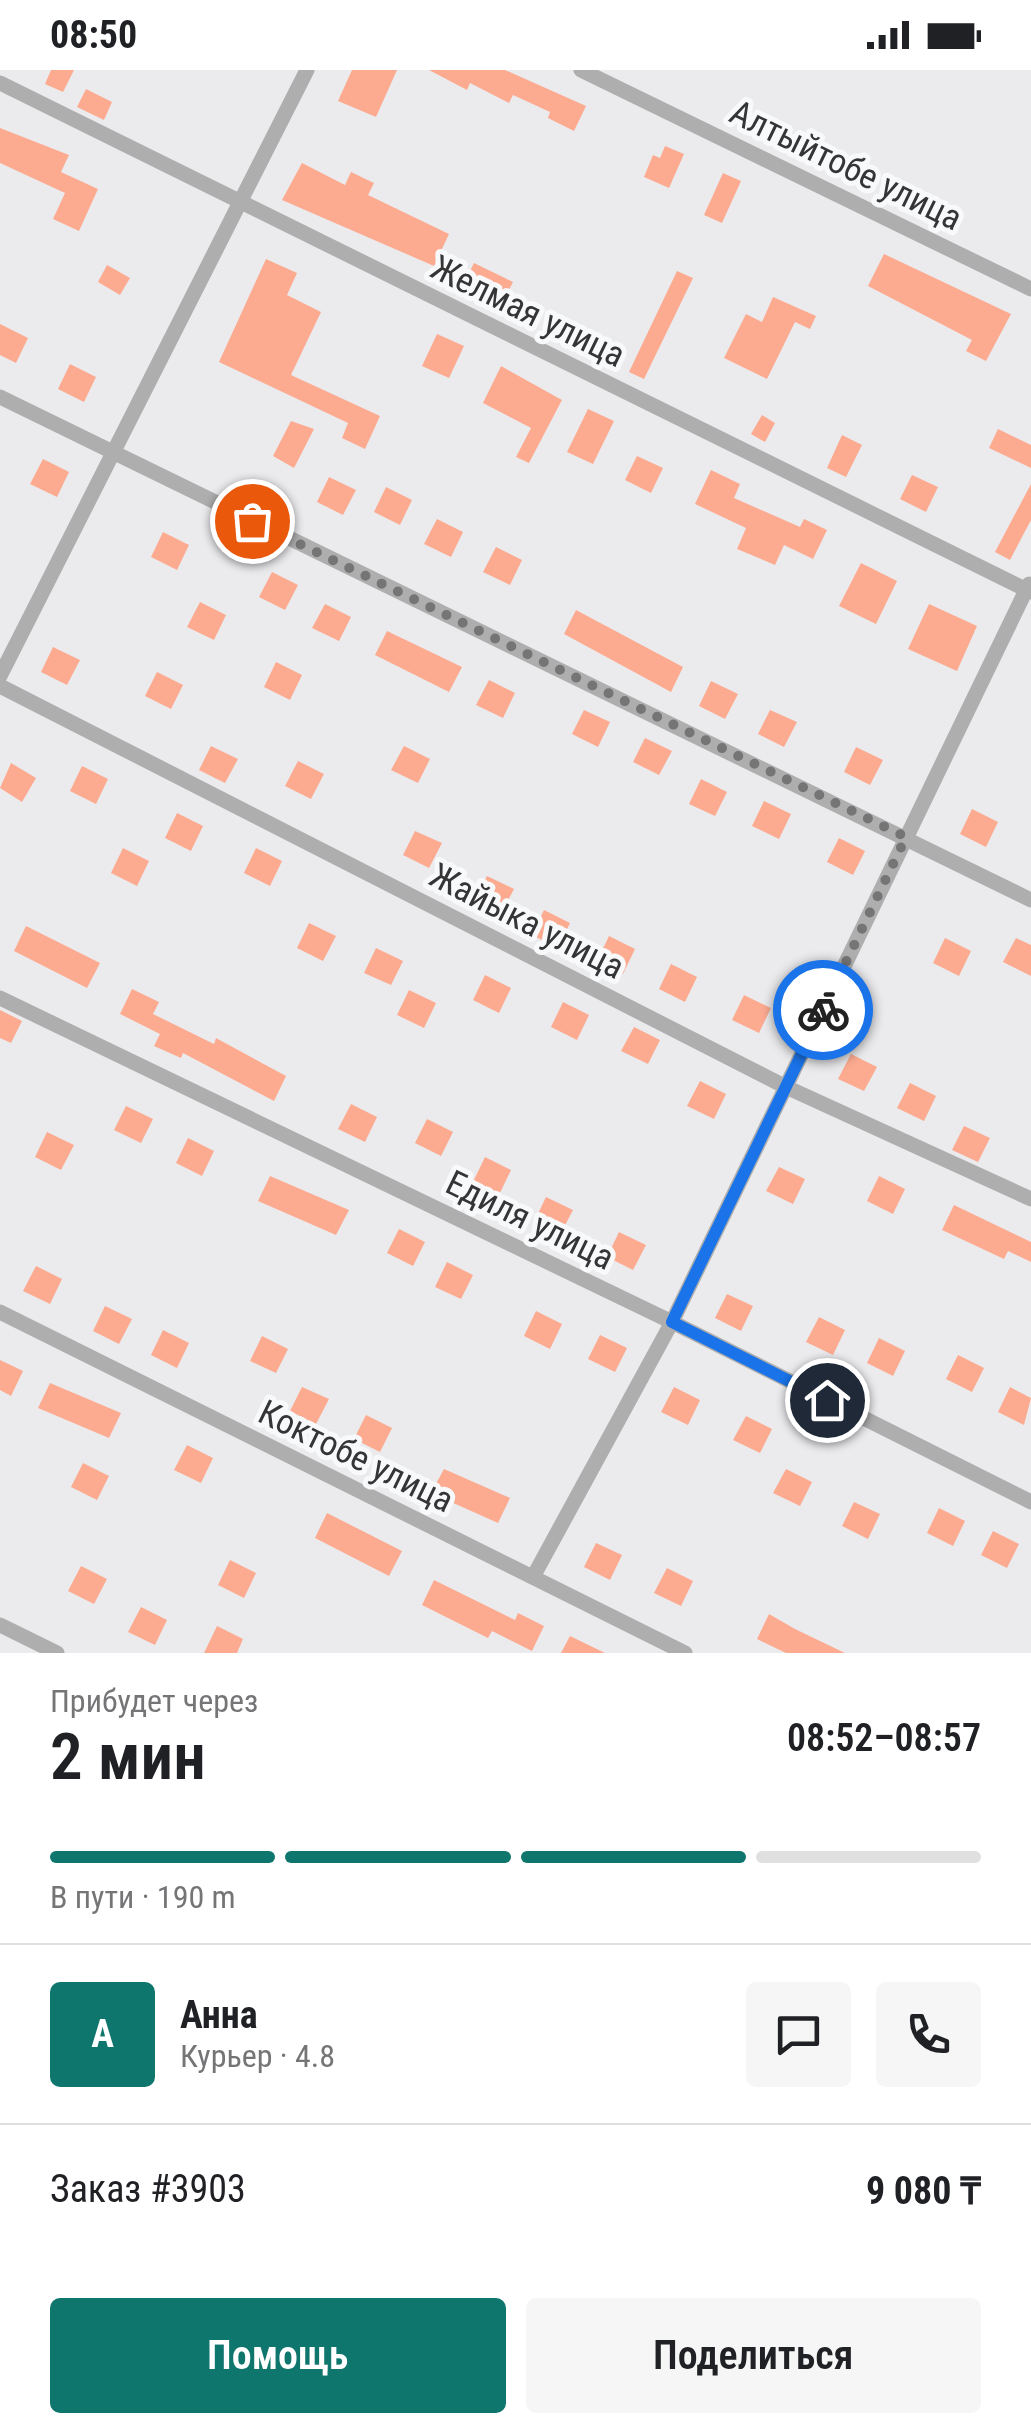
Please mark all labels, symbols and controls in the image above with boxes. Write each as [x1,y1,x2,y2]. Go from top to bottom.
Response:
text: 08:50 [50,13,137,57]
street label: Алтыйтобе улица [723,92,968,239]
street label: Желмая улица [424,247,631,376]
pin [210,479,295,564]
icon: bag [225,494,280,549]
street label: Жайыка улица [423,855,631,988]
courier [773,960,873,1060]
icon: bike [796,983,851,1038]
street label: Едиля улица [439,1162,620,1279]
pin [785,1358,870,1443]
icon: home [800,1373,855,1428]
street label: Коктобе улица [252,1392,460,1521]
text: Прибудет через [50,1682,258,1720]
text: 08:52–08:57 [787,1716,981,1760]
text: 2 мин [50,1719,206,1795]
text: В пути · 190 m [50,1878,236,1916]
button: chat [746,1982,851,2087]
button: phone [876,1982,981,2087]
text: Анна [180,1993,258,2037]
text: А [91,2012,114,2056]
text: Курьер · 4.8 [180,2037,335,2075]
text: Заказ #3903 [50,2167,246,2211]
text: 9 080 ₸ [866,2169,981,2213]
button: Помощь [50,2298,506,2413]
button: Поделиться [526,2298,981,2413]

